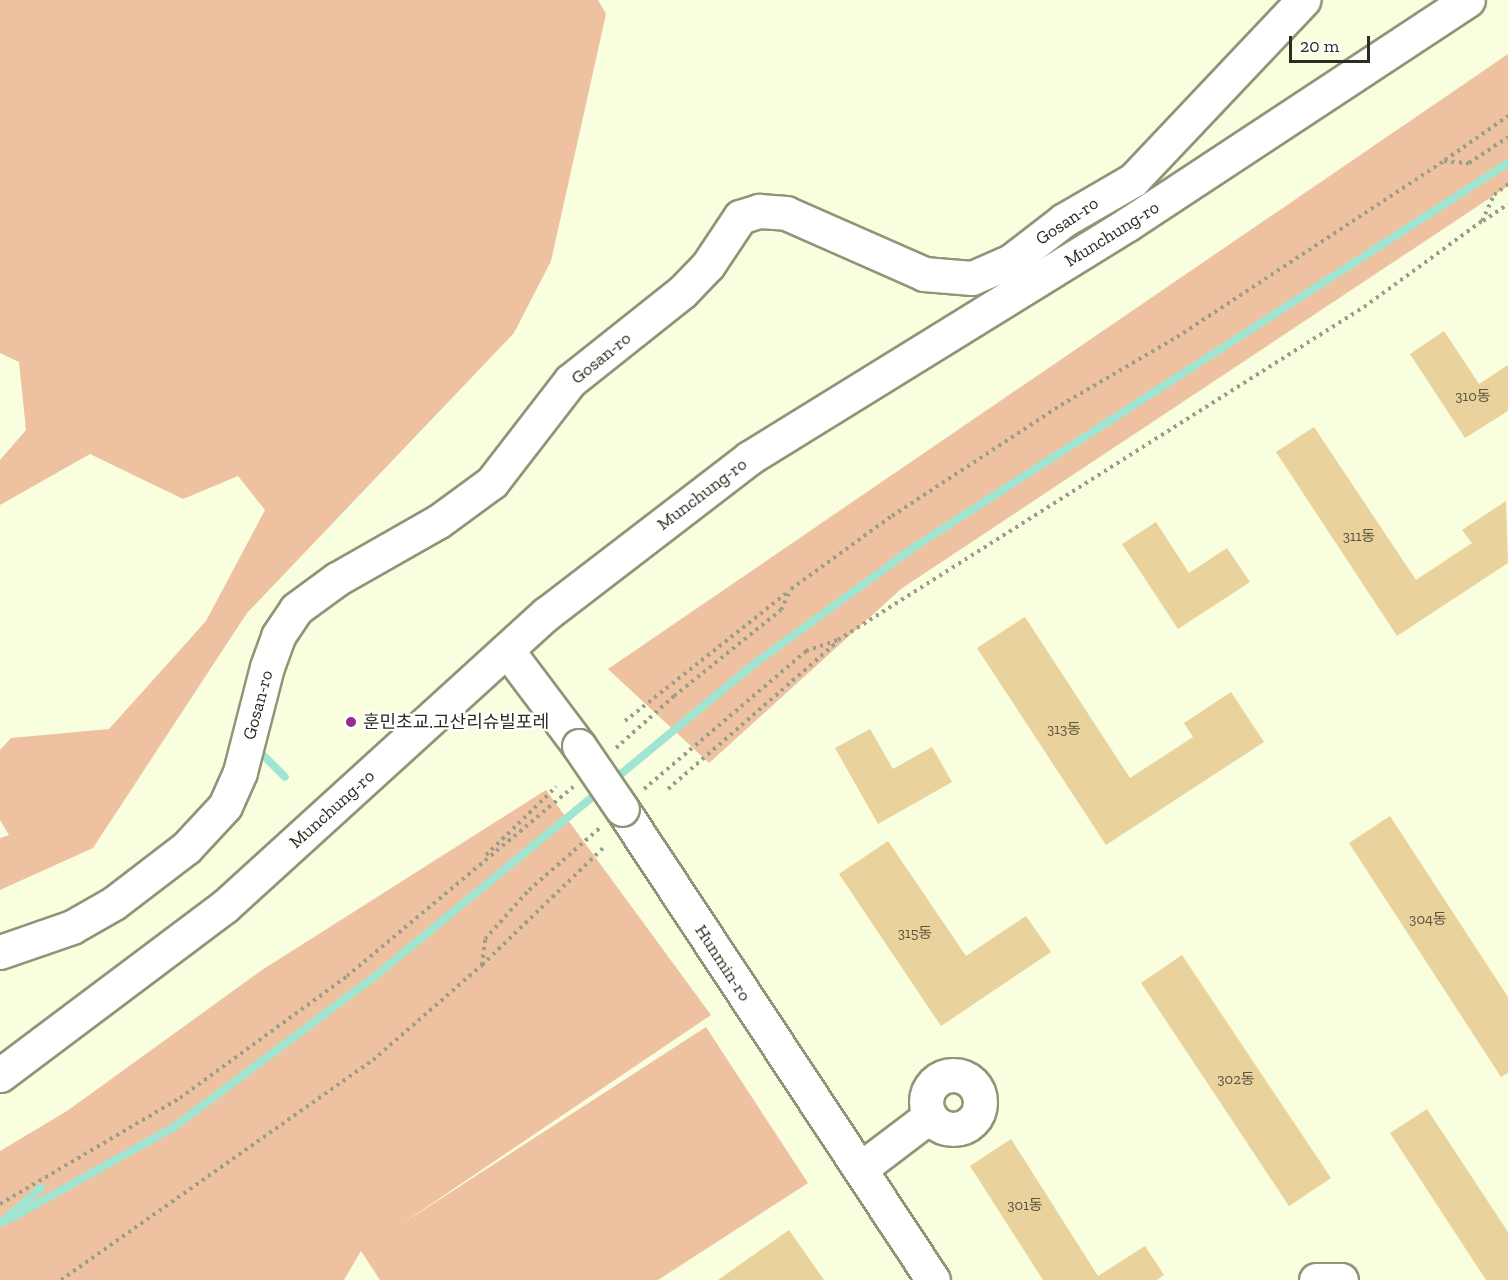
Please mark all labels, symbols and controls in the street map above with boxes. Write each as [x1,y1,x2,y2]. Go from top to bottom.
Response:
scale bar [1292,24,1373,62]
text: 20 m [1300,35,1339,57]
street label: Gosan-ro [1032,192,1102,250]
street label: Munchung-ro [1061,196,1163,272]
street label: Gosan-ro [567,327,635,389]
house number: 310동 [1455,388,1491,406]
street label: Munchung-ro [653,453,751,535]
house number: 311동 [1343,528,1375,546]
street label: Gosan-ro [238,668,278,742]
place label: 훈민초교.고산리슈빌포레 [363,711,549,733]
marker: 훈민초교.고산리슈빌포레 [344,715,358,729]
house number: 313동 [1047,721,1081,739]
street label: Munchung-ro [285,765,379,853]
house number: 304동 [1409,911,1447,929]
street label: Hunmin-ro [690,921,756,1005]
house number: 315동 [898,925,932,943]
house number: 302동 [1217,1071,1255,1089]
house number: 301동 [1007,1197,1043,1215]

